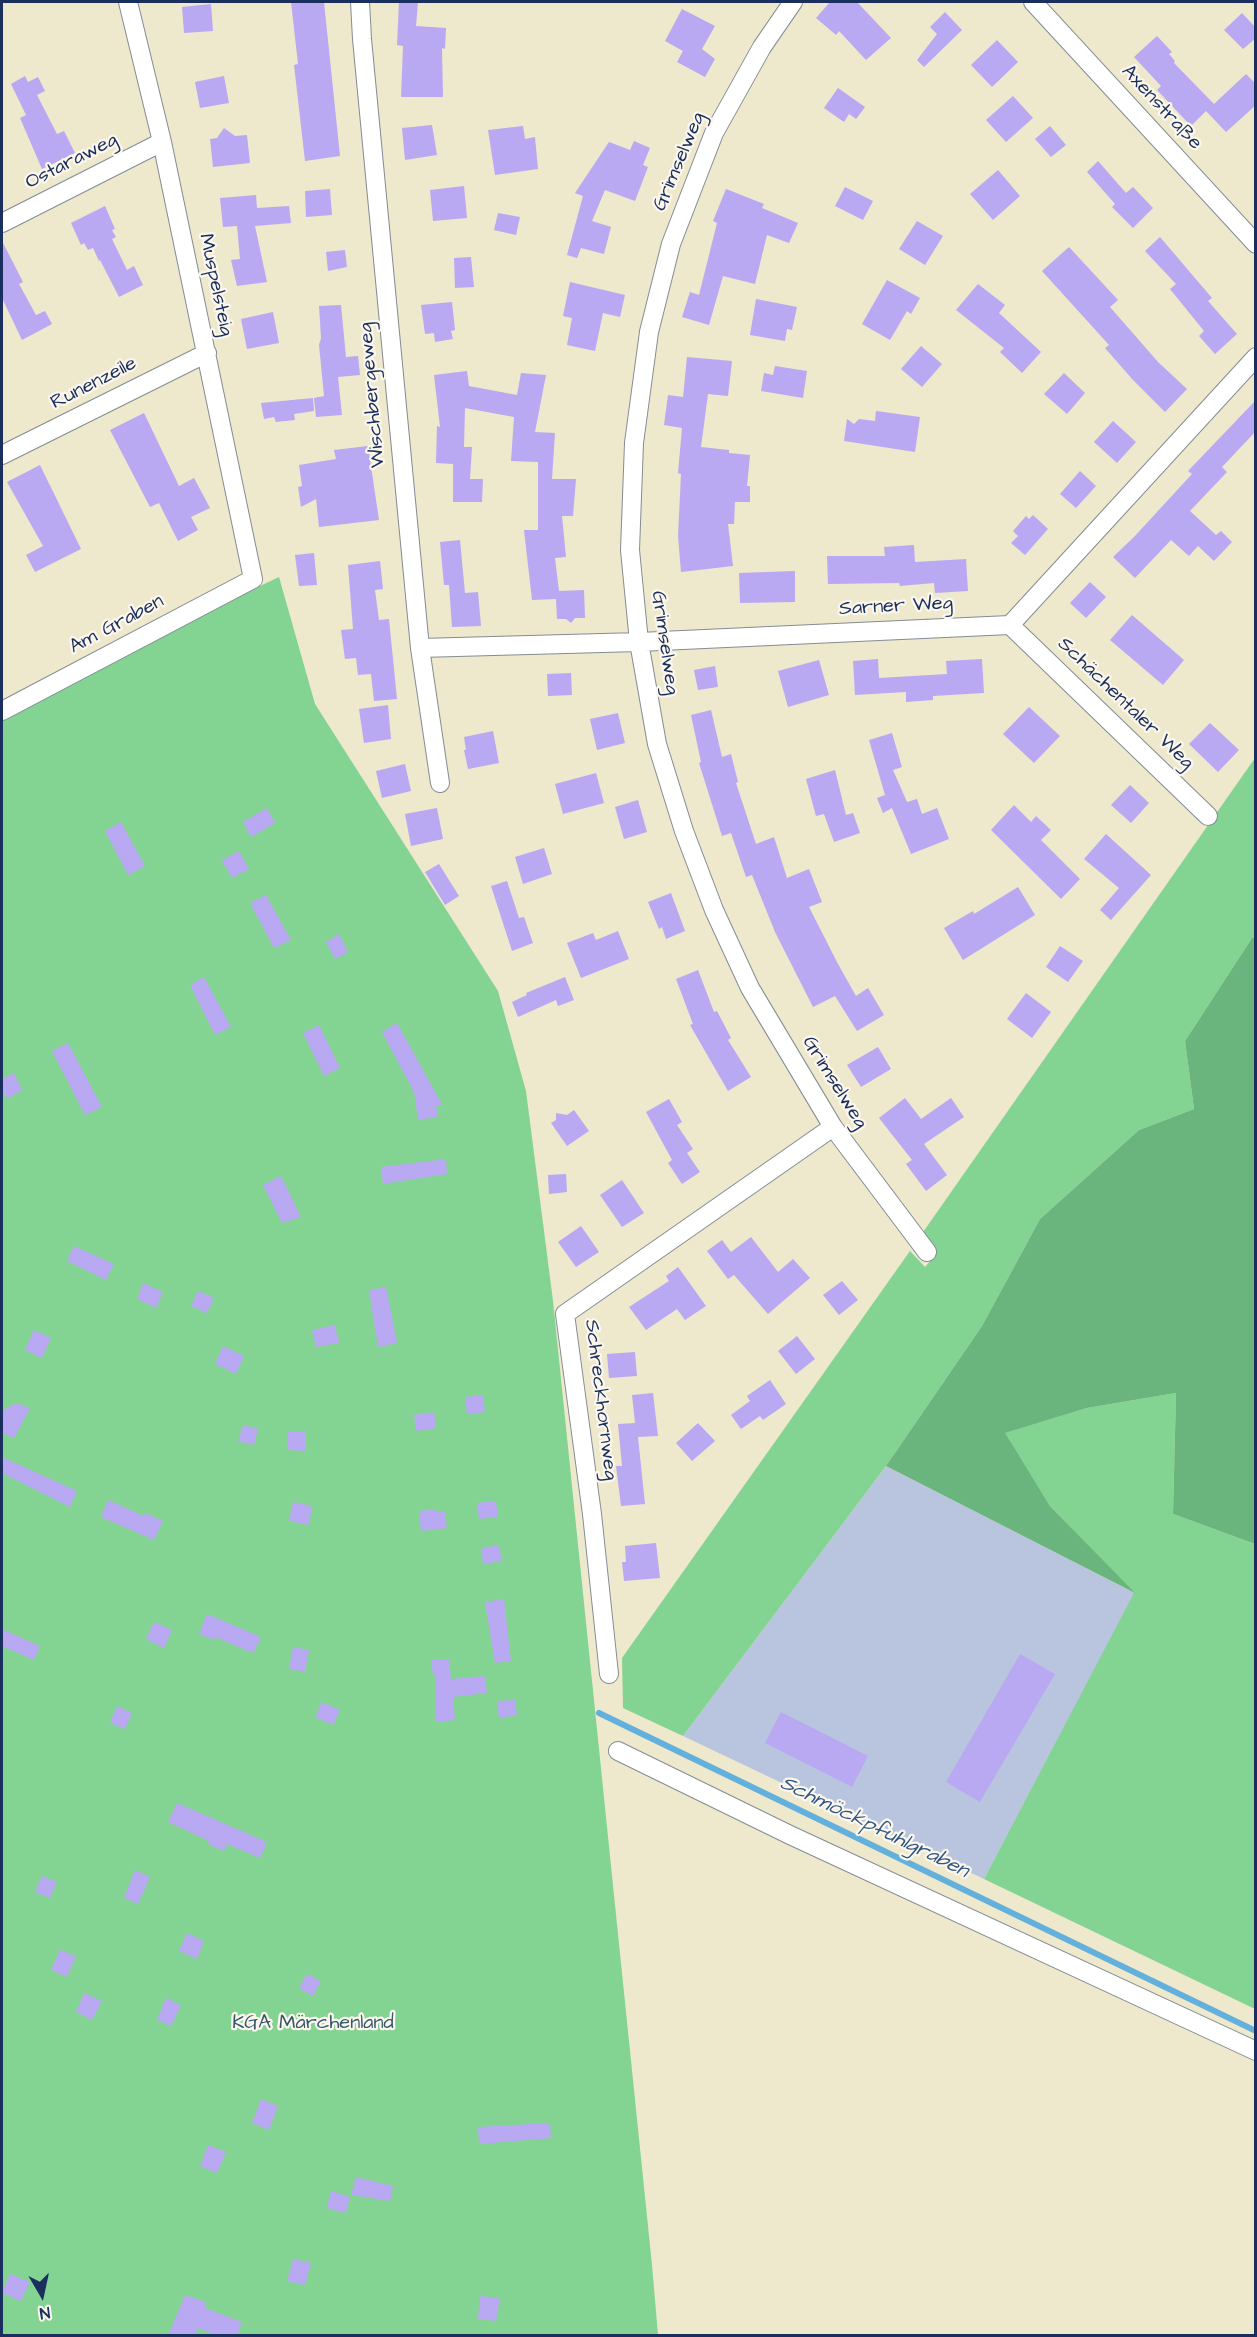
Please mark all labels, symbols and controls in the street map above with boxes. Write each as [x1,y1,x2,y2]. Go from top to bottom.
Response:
street label: Axenstraße [1116,61,1206,155]
street label: Grimselweg [648,109,712,215]
street label: Ostaraweg [22,129,122,195]
street label: Muspelsteig [192,232,238,338]
street label: Wischbergeweg [355,321,391,469]
street label: Runenzeile [47,352,141,416]
street label: Grimselweg [645,589,683,697]
street label: Am Graben [66,590,168,660]
street label: Sarner Weg [839,592,953,622]
street label: Schächentaler Weg [1052,633,1198,775]
street label: Grimselweg [796,1032,872,1134]
street label: Schreckhornweg [578,1318,622,1482]
water label: Schmöckpfuhlgraben [776,1771,972,1885]
park label: KGA Märchenland [232,2012,394,2036]
north arrow [12,2265,72,2325]
text: N [38,2301,51,2324]

